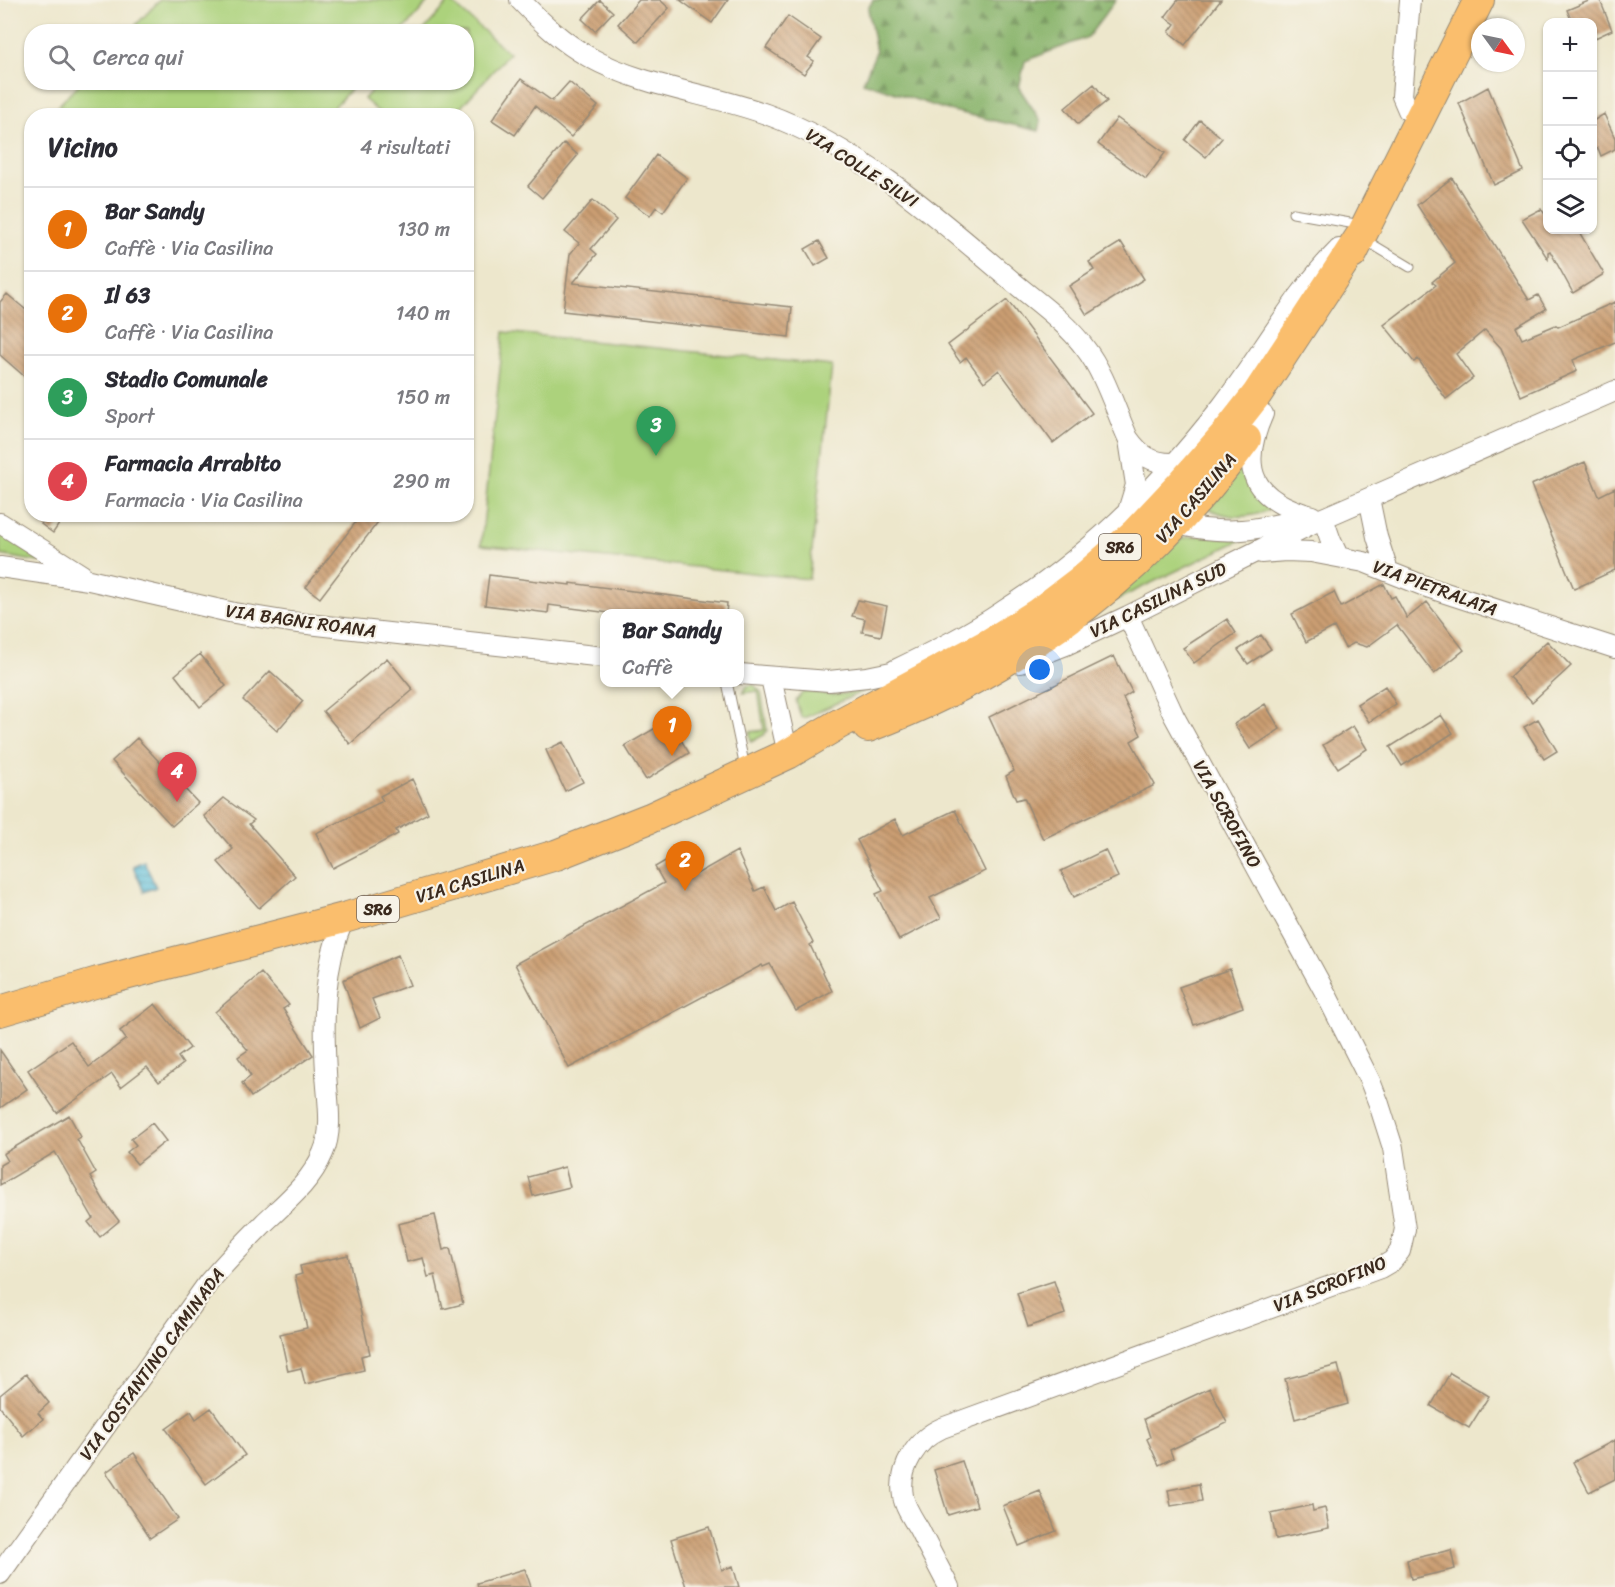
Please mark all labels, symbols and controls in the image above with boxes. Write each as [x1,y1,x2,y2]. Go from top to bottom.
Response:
north arrow [1471,18,1525,72]
map controls [1543,18,1597,234]
button: + [1543,18,1597,72]
search box [24,24,474,90]
text: Cerca qui [93,38,183,77]
icon: search [45,41,78,74]
button: − [1543,72,1597,126]
street label: VIA COLLE SILVI [799,119,926,217]
text: Vicino [48,124,118,170]
button: locate [1543,126,1597,180]
text: 4 risultati [360,130,450,165]
button: layers [1543,180,1597,234]
text: Bar Sandy [105,192,204,231]
text: 1 [63,212,72,247]
text: 130 m [397,212,450,247]
text: Caffè · Via Casilina [105,231,273,266]
text: Il 63 [105,276,150,315]
text: 2 [62,296,73,331]
text: 140 m [396,296,450,331]
text: Caffè · Via Casilina [105,315,273,350]
text: Stadio Comunale [105,360,268,399]
text: 3 [62,380,73,415]
text: 150 m [396,380,450,415]
text: Sport [105,399,155,434]
pin: 3 [636,406,676,456]
text: Farmacia Arrabito [105,444,281,483]
street label: VIA CASILINA [1147,445,1245,551]
text: 4 [61,464,74,499]
text: 290 m [393,464,450,499]
text: Farmacia · Via Casilina [105,483,303,518]
road number: SR6 [1099,534,1141,560]
street label: VIA PIETRALATA [1368,551,1502,625]
street label: VIA CASILINA SUD [1084,553,1232,647]
street label: VIA BAGNI ROANA [224,595,378,647]
popup [600,609,744,687]
text: Bar Sandy [622,611,722,650]
text: Caffè [622,650,673,685]
your location [1025,655,1054,684]
pin: 1 [652,706,692,756]
pin: 4 [158,752,196,802]
street label: VIA SCROFINO [1184,754,1270,874]
pin: 2 [666,842,704,891]
street label: VIA CASILINA [412,849,528,913]
road number: SR6 [357,896,399,922]
street label: VIA SCROFINO [1268,1247,1392,1321]
street label: VIA COSTANTINO CAMINADA [71,1261,233,1467]

